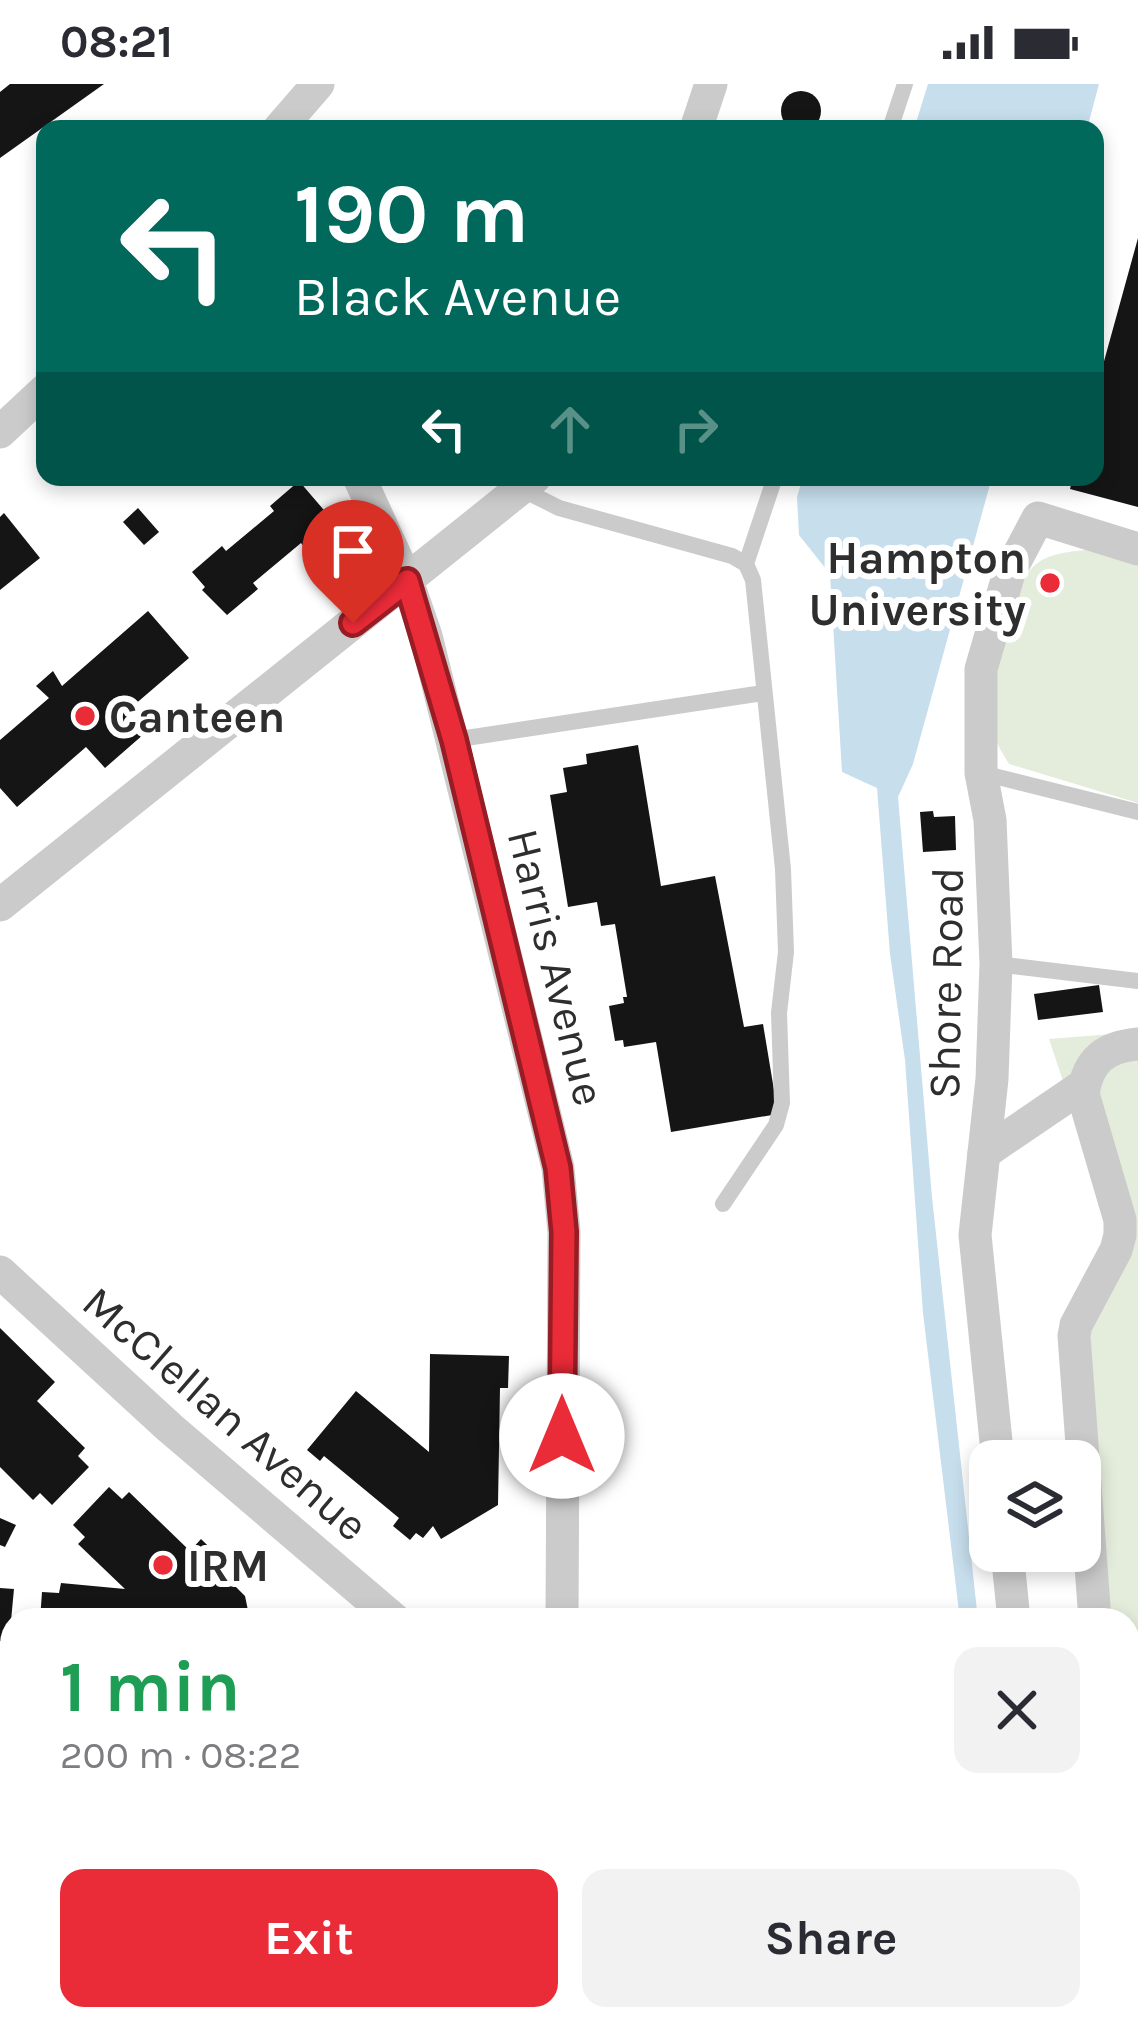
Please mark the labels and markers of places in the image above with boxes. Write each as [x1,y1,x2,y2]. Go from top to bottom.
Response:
pin [302,500,404,623]
place label: Hampton University [808,532,1026,637]
marker: Hampton University [1037,570,1063,596]
place label: Canteen [109,691,285,743]
marker: Canteen [72,703,98,729]
place label: IRM [187,1540,269,1592]
marker: IRM [150,1552,176,1578]

